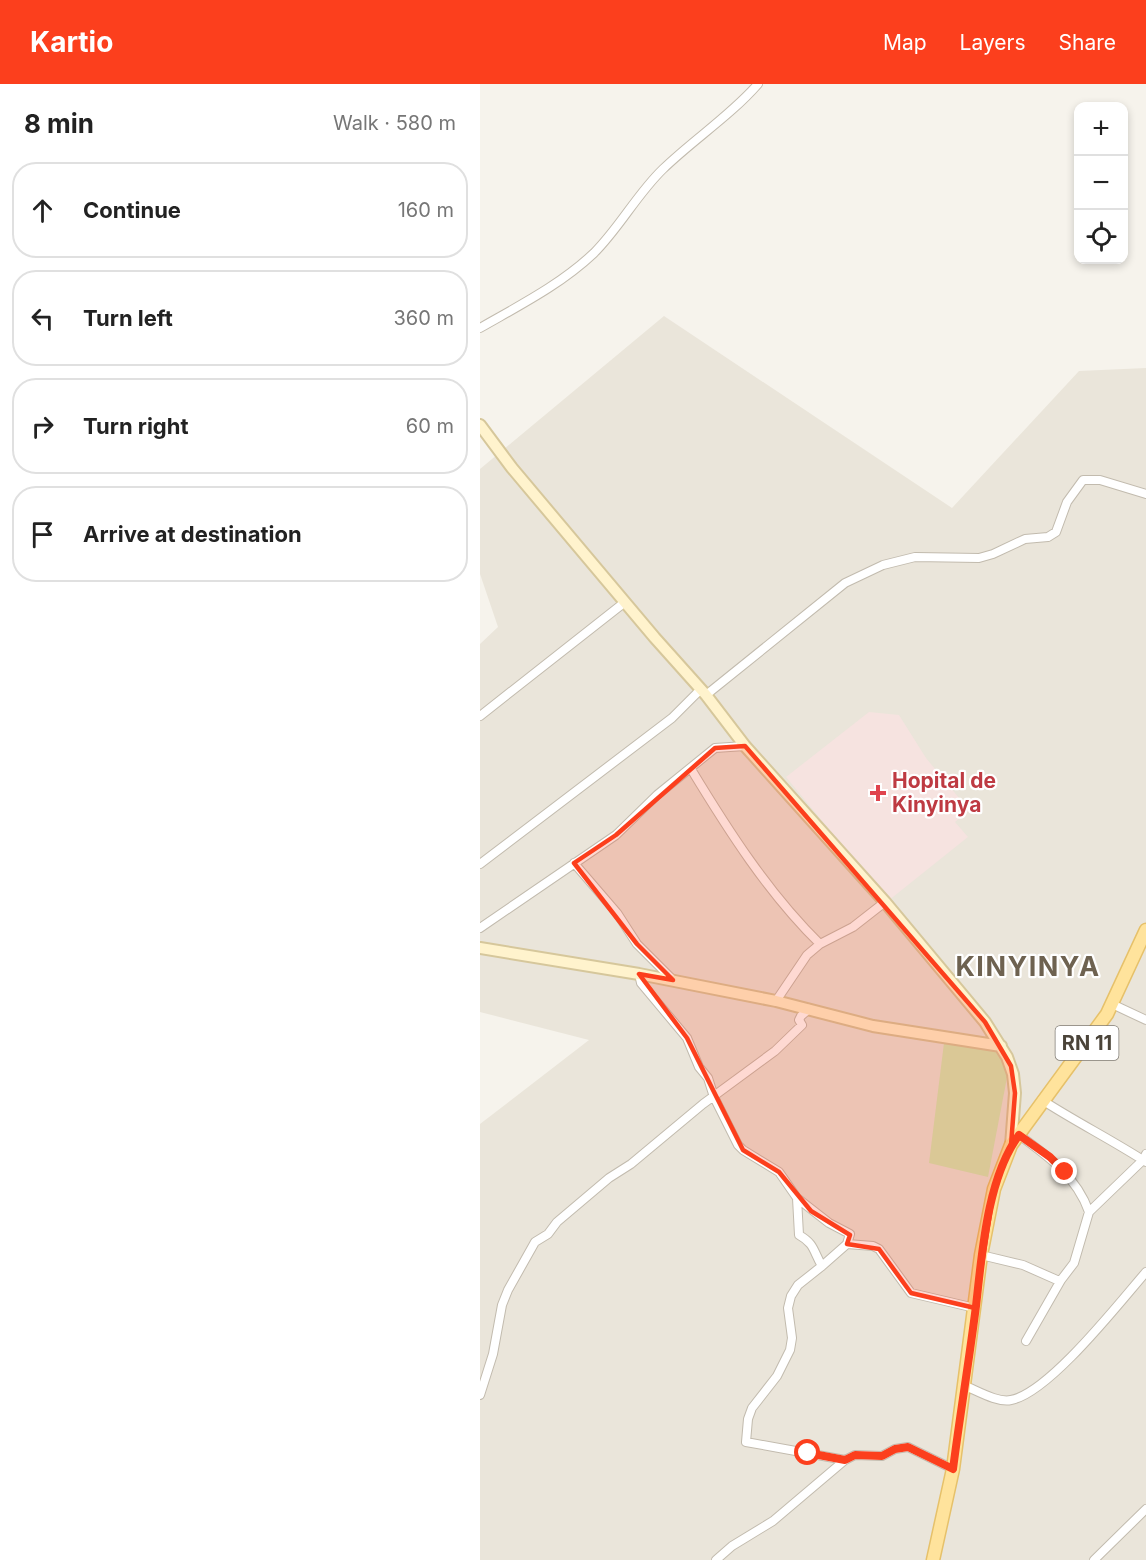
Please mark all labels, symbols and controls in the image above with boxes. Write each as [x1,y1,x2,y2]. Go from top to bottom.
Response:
text: Kartio [30,25,113,59]
text: Map [883,30,927,55]
text: Layers [960,30,1026,55]
text: Share [1059,30,1116,55]
map controls [1074,102,1128,264]
button: + [1074,102,1128,156]
text: 8 min [24,108,94,139]
text: Walk · 580 m [333,111,456,135]
button: − [1074,156,1128,210]
icon: ahead [26,194,59,227]
text: Continue [83,197,181,223]
text: 160 m [398,198,454,222]
button: locate [1074,210,1128,264]
icon: left [26,302,59,335]
text: Turn left [83,305,173,331]
text: 360 m [393,306,454,330]
icon: right [26,410,59,443]
text: Turn right [83,413,189,439]
text: 60 m [406,414,454,438]
icon: arrive [26,518,59,551]
text: Arrive at destination [83,521,302,547]
place label: Hopital de Kinyinya [892,768,996,817]
marker: Hopital de Kinyinya [869,784,887,802]
district label: KINYINYA [955,950,1101,983]
road number: RN 11 [1056,1026,1118,1060]
route end [1051,1158,1077,1184]
route start [794,1439,820,1465]

